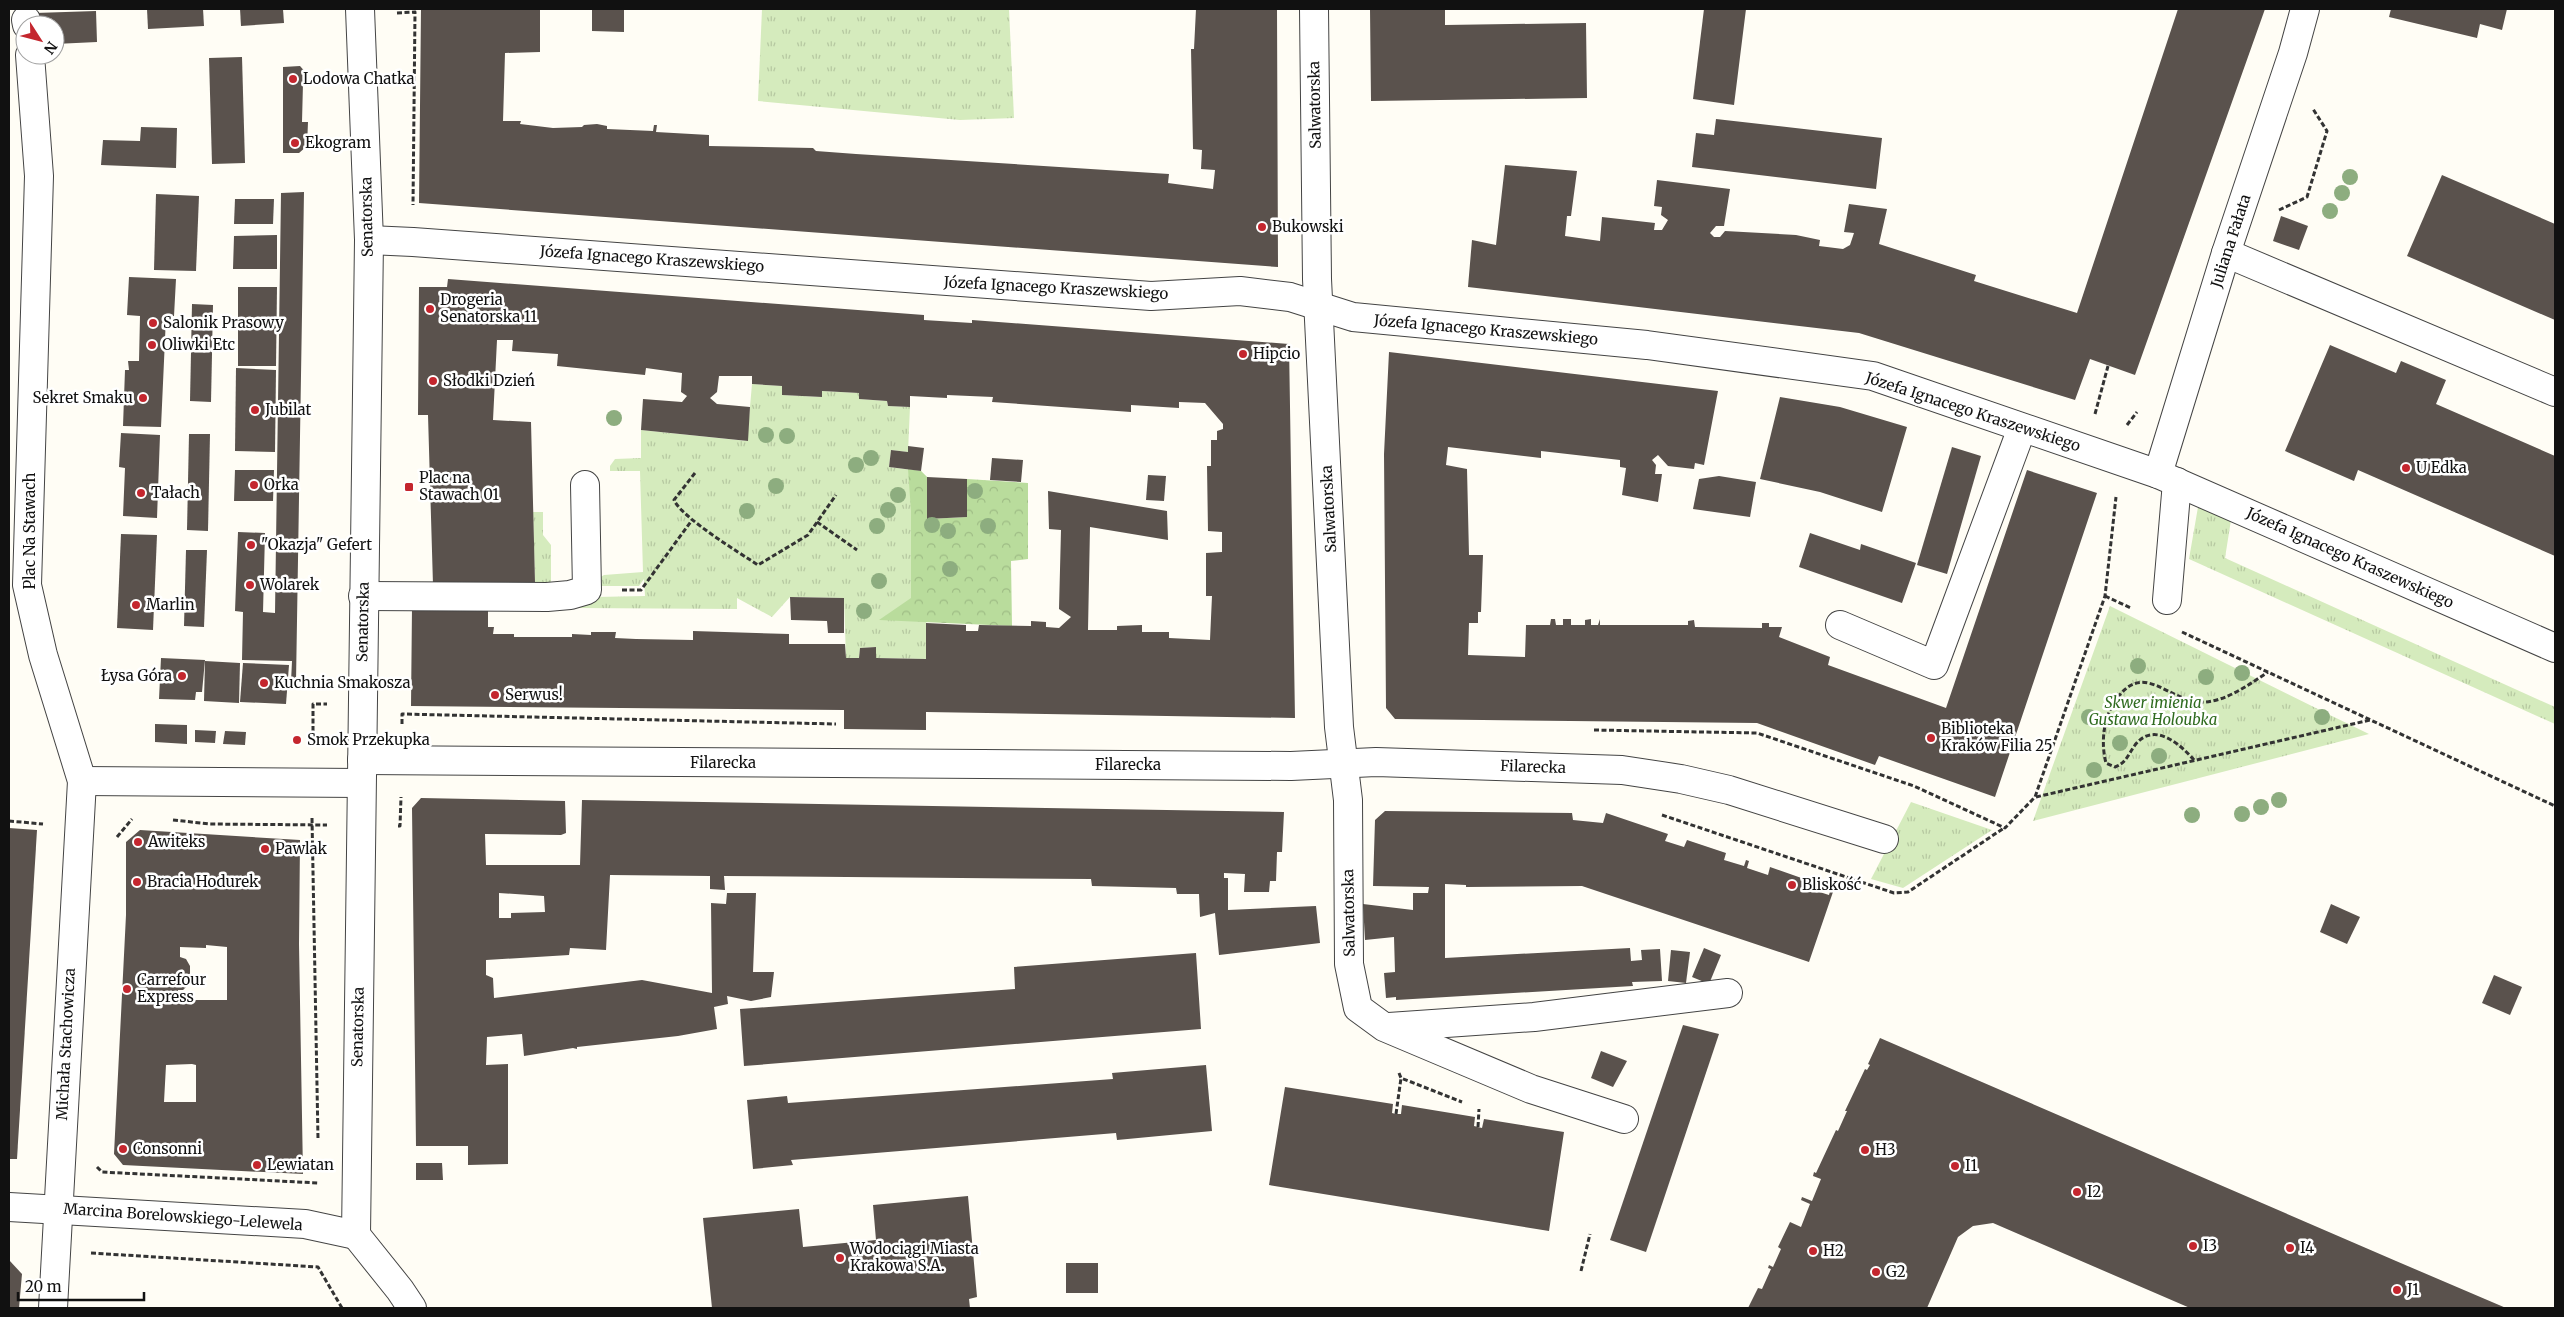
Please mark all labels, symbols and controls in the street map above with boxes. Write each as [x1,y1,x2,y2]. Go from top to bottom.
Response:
north arrow [15,15,65,65]
text: N [40,38,61,57]
street label: Salwatorska [1304,61,1325,149]
place label: Lodowa Chatka [303,69,415,88]
marker: Lodowa Chatka [287,73,299,85]
place label: Ekogram [305,133,371,152]
marker: Ekogram [289,137,301,149]
street label: Senatorska [356,177,377,257]
street label: Juliana Fałata [2206,192,2255,291]
place label: Bukowski [1272,217,1344,236]
marker: Bukowski [1256,221,1268,233]
street label: Józefa Ignacego Kraszewskiego [538,241,765,276]
street label: Józefa Ignacego Kraszewskiego [942,272,1169,303]
place label: Drogeria Senatorska 11 [440,290,537,326]
marker: Drogeria Senatorska 11 [424,303,436,315]
street label: Józefa Ignacego Kraszewskiego [1372,310,1599,349]
place label: Salonik Prasowy [163,313,284,332]
marker: Salonik Prasowy [147,317,159,329]
place label: Oliwki Etc [162,335,235,354]
marker: Oliwki Etc [146,339,158,351]
place label: Hipcio [1253,344,1300,363]
marker: Hipcio [1237,348,1249,360]
street label: Józefa Ignacego Kraszewskiego [1862,367,2083,455]
place label: Słodki Dzień [443,371,535,390]
marker: Słodki Dzień [427,375,439,387]
place label: Sekret Smaku [32,388,133,407]
marker: Sekret Smaku [137,392,149,404]
place label: Jubilat [264,400,312,419]
marker: Jubilat [249,404,261,416]
place label: U Edka [2416,458,2467,477]
marker: U Edka [2400,462,2412,474]
street label: Salwatorska [1317,465,1340,553]
place label: Plac na Stawach 01 [419,468,499,504]
street label: Plac Na Stawach [20,472,39,590]
place label: Orka [264,475,299,494]
marker: Orka [248,479,260,491]
marker: Plac na Stawach 01 [403,481,415,493]
place label: Tałach [151,483,200,502]
marker: Tałach [135,487,147,499]
street label: Józefa Ignacego Kraszewskiego [2243,503,2457,612]
place label: "Okazja" Gefert [261,535,372,554]
marker: "Okazja" Gefert [245,539,257,551]
place label: Wolarek [259,575,320,594]
marker: Wolarek [244,579,256,591]
street label: Senatorska [352,582,373,662]
place label: Marlin [146,595,195,614]
marker: Marlin [130,599,142,611]
place label: Łysa Góra [101,666,172,685]
marker: Łysa Góra [176,670,188,682]
place label: Kuchnia Smakosza [274,673,411,692]
marker: Kuchnia Smakosza [258,677,270,689]
place label: Serwus! [505,685,563,704]
marker: Serwus! [489,689,501,701]
park label: Skwer imienia Gustawa Holoubka [2089,693,2217,729]
place label: Biblioteka Kraków Filia 25 [1941,719,2052,755]
place label: Smok Przekupka [307,730,430,749]
marker: Biblioteka Kraków Filia 25 [1925,732,1937,744]
marker: Smok Przekupka [291,734,303,746]
street label: Filarecka [690,753,756,772]
street label: Filarecka [1095,755,1161,774]
street label: Filarecka [1500,756,1566,777]
place label: Awiteks [147,832,205,851]
marker: Awiteks [132,836,144,848]
place label: Pawlak [275,839,328,858]
marker: Pawlak [259,843,271,855]
street label: Salwatorska [1338,869,1359,957]
place label: Bracia Hodurek [147,872,259,891]
place label: Bliskość [1802,875,1862,894]
marker: Bracia Hodurek [131,876,143,888]
marker: Bliskość [1786,879,1798,891]
street label: Michała Stachowicza [52,967,79,1121]
place label: Carrefour Express [137,970,206,1006]
marker: Carrefour Express [121,983,133,995]
street label: Senatorska [347,987,368,1067]
place label: Consonni [133,1139,202,1158]
place label: H3 [1875,1140,1896,1159]
marker: Consonni [117,1143,129,1155]
marker: H3 [1859,1144,1871,1156]
place label: Lewiatan [267,1155,334,1174]
place label: I1 [1965,1156,1978,1175]
marker: Lewiatan [251,1159,263,1171]
marker: I1 [1949,1160,1961,1172]
place label: I2 [2087,1182,2102,1201]
marker: I2 [2071,1186,2083,1198]
street label: Marcina Borelowskiego-Lelewela [63,1199,303,1234]
place label: I3 [2203,1236,2217,1255]
place label: I4 [2300,1238,2314,1257]
place label: Wodociągi Miasta Krakowa S.A. [849,1239,979,1275]
marker: I3 [2187,1240,2199,1252]
place label: H2 [1823,1241,1844,1260]
marker: I4 [2284,1242,2296,1254]
marker: H2 [1807,1245,1819,1257]
marker: Wodociągi Miasta Krakowa S.A. [834,1252,846,1264]
place label: G2 [1886,1262,1906,1281]
marker: G2 [1870,1266,1882,1278]
scale bar [18,1270,144,1302]
text: 20 m [25,1277,62,1296]
place label: J1 [2406,1280,2419,1299]
marker: J1 [2391,1284,2403,1296]

